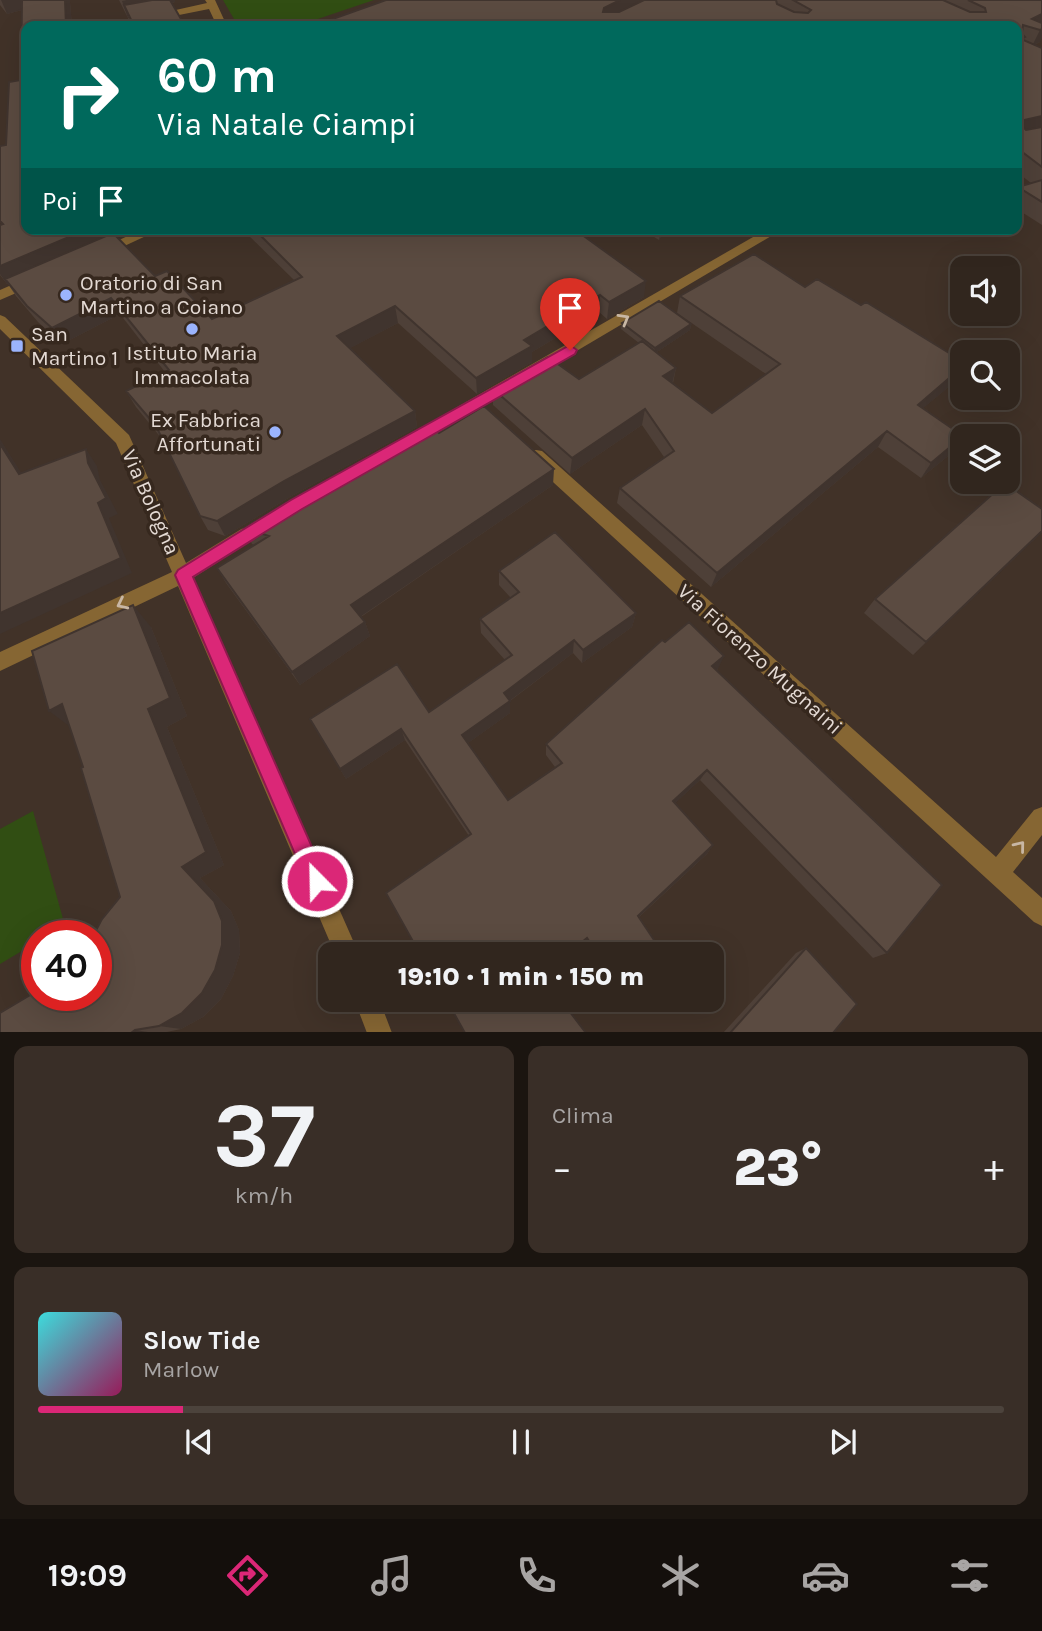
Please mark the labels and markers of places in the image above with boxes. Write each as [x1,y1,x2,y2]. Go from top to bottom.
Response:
place label: Oratorio di San Martino a Coiano [80,271,243,319]
pin [540,278,600,350]
marker: Oratorio di San Martino a Coiano [58,287,74,303]
marker: Istituto Maria Immacolata [184,321,200,337]
place label: San Martino 1 [31,322,118,370]
marker: San Martino 1 [9,338,25,354]
place label: Istituto Maria Immacolata [127,341,257,389]
place label: Ex Fabbrica Affortunati [150,408,261,456]
marker: Ex Fabbrica Affortunati [267,424,283,440]

